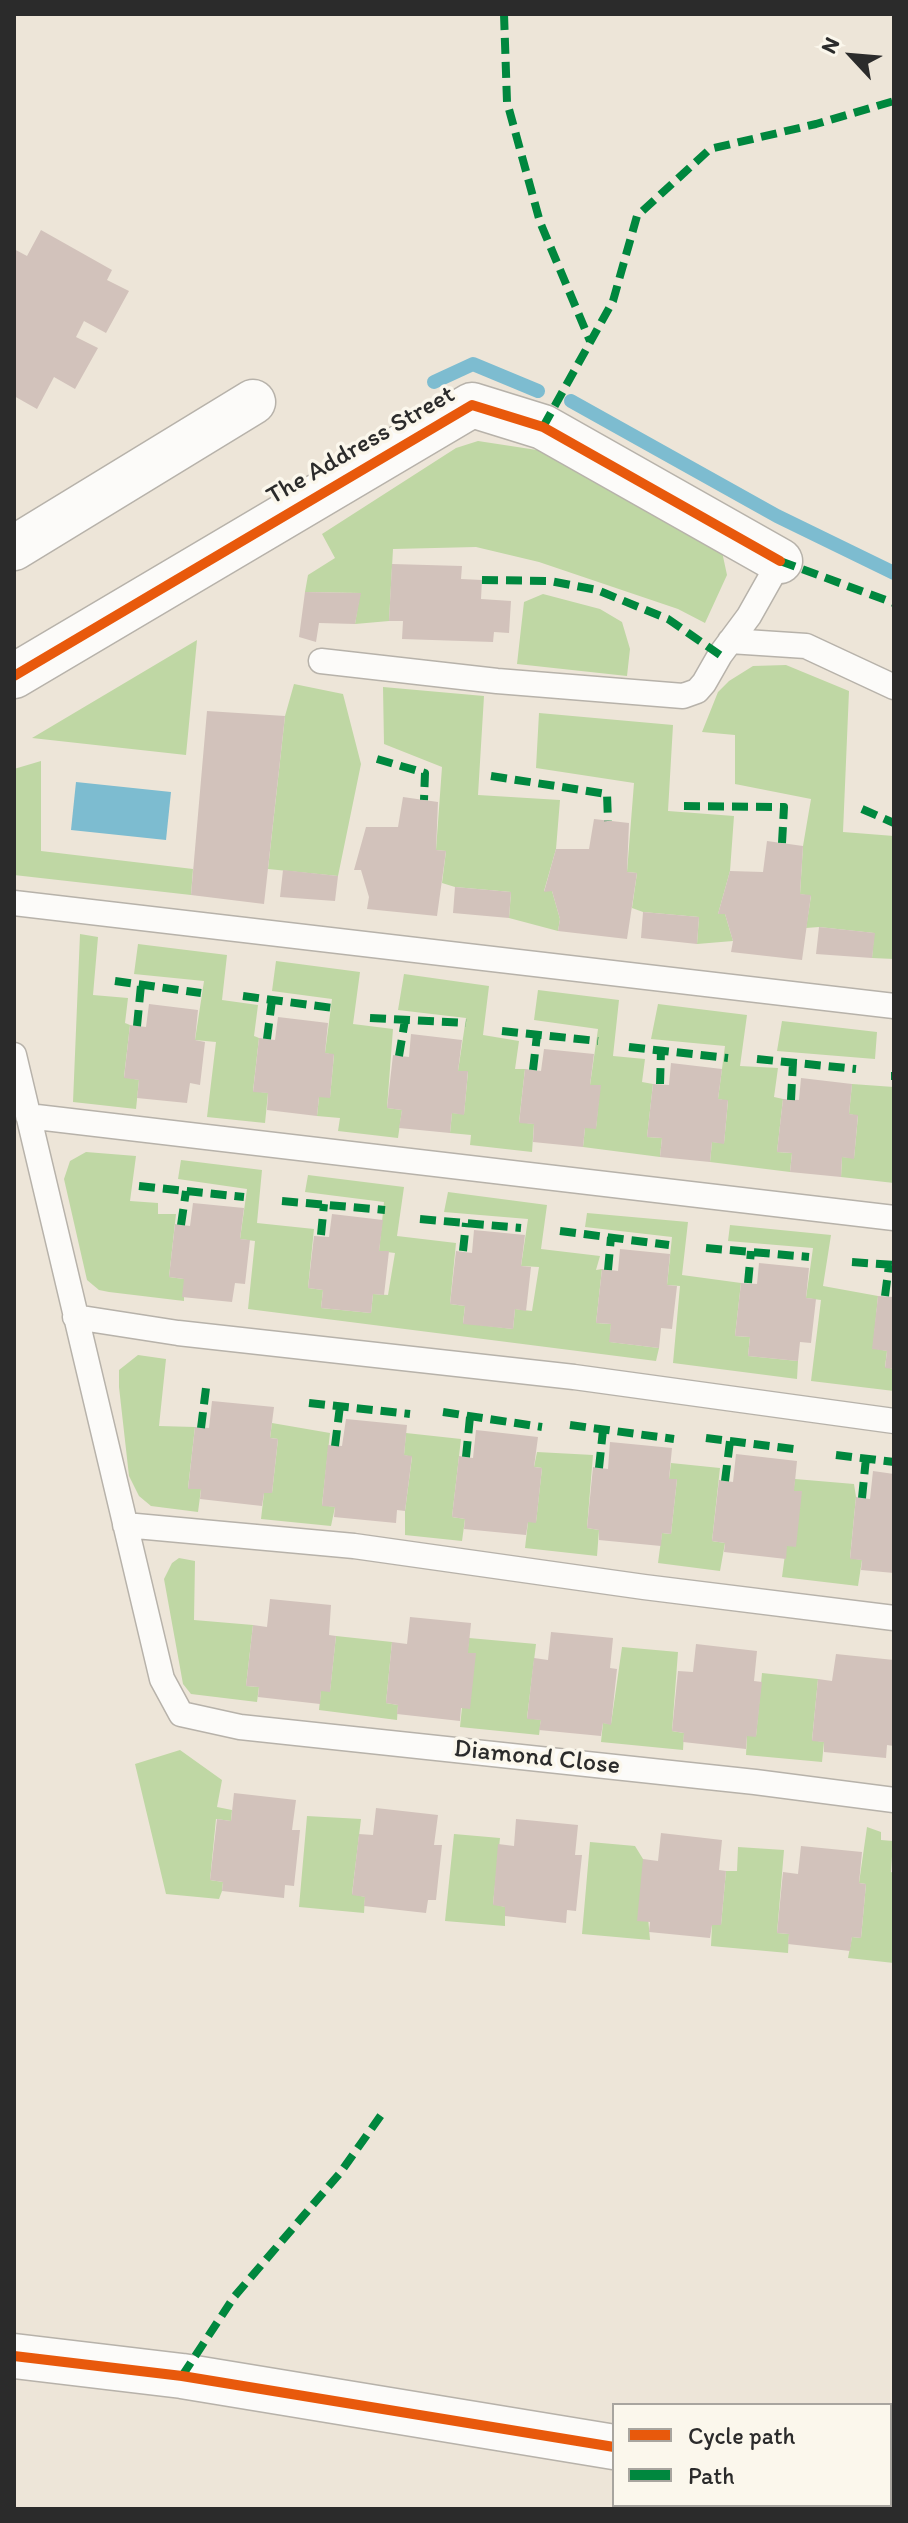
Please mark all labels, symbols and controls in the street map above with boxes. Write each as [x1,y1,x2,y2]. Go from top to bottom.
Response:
north arrow [812,16,892,96]
text: N [815,33,845,58]
street label: The Address Street [261,379,461,513]
street label: Diamond Close [452,1734,622,1782]
legend [612,2403,892,2507]
text: Cycle path [688,2421,795,2450]
text: Path [688,2461,735,2490]

